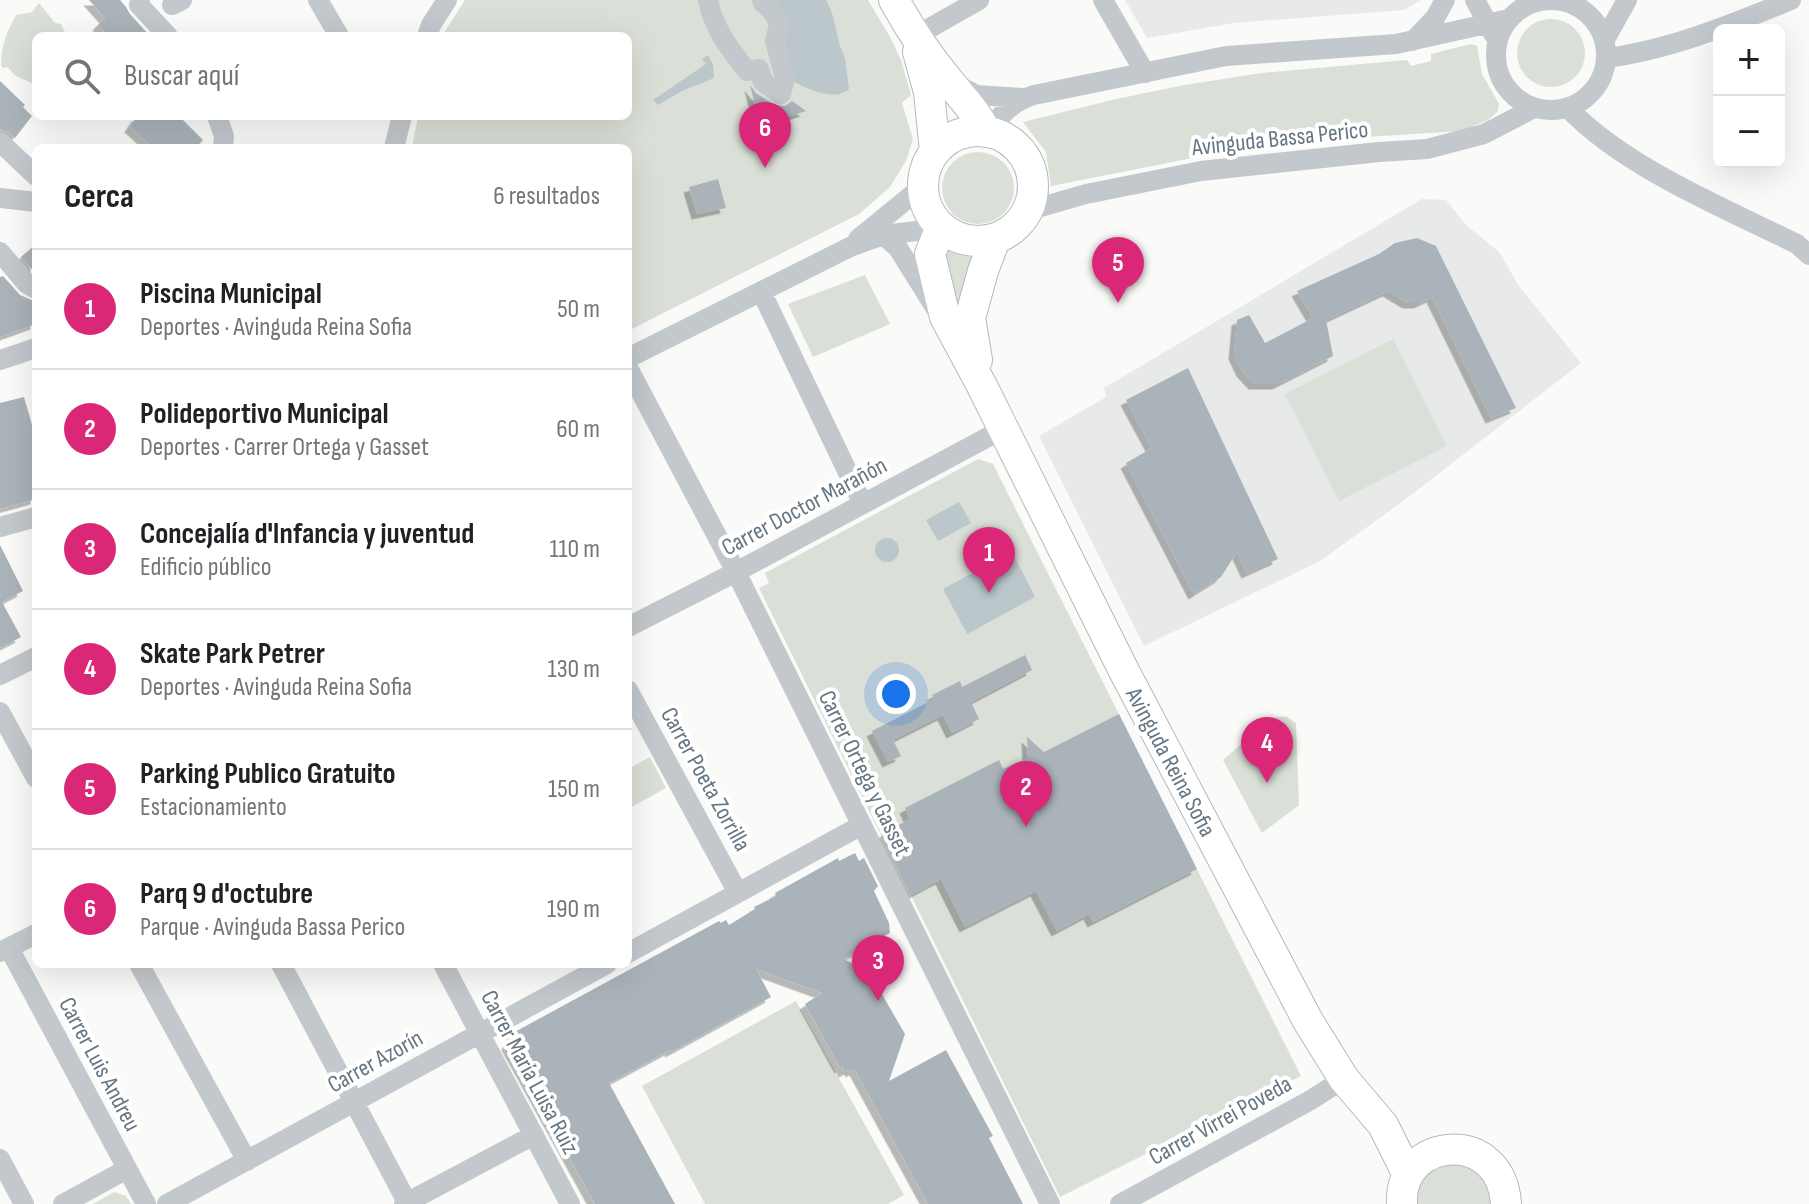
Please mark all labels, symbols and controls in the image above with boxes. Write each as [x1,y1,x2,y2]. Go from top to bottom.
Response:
map controls [1713,24,1785,168]
button: + [1713,24,1785,96]
search box [32,32,632,120]
icon: search [60,54,104,98]
text: Buscar aquí [124,58,239,94]
button: − [1713,96,1785,168]
pin: 6 [739,102,791,168]
street label: Avinguda Bassa Perico [1189,115,1370,162]
text: Cerca [64,176,134,217]
text: 6 resultados [493,181,600,212]
pin: 5 [1092,237,1144,303]
text: Piscina Municipal [140,276,322,312]
text: 1 [85,294,95,325]
text: 50 m [557,294,600,325]
text: Deportes · Avinguda Reina Sofia [140,312,412,343]
text: Polideportivo Municipal [140,396,389,432]
text: 2 [84,414,96,445]
text: 60 m [556,414,600,445]
text: Deportes · Carrer Ortega y Gasset [140,432,429,463]
street label: Carrer Doctor Marañón [717,451,892,562]
text: Concejalía d'Infancia y juventud [140,516,474,552]
pin: 1 [963,527,1015,593]
text: 3 [84,534,96,565]
text: 110 m [549,534,600,565]
text: Edificio público [140,552,271,583]
text: Skate Park Petrer [140,636,325,672]
text: 4 [84,654,96,685]
text: 130 m [548,654,600,685]
text: Deportes · Avinguda Reina Sofia [140,672,412,703]
your location [876,674,916,714]
street label: Avinguda Reina Sofia [1119,682,1222,842]
street label: Carrer Ortega y Gasset [812,686,917,861]
street label: Carrer Poeta Zorrilla [654,702,757,856]
pin: 4 [1241,717,1293,783]
text: Parking Publico Gratuito [140,756,396,792]
pin: 2 [1000,761,1052,827]
text: 5 [84,774,96,805]
text: 150 m [548,774,600,805]
text: Estacionamiento [140,792,287,823]
text: Parq 9 d'octubre [140,876,313,912]
text: 6 [84,894,96,925]
text: 190 m [547,894,600,925]
text: Parque · Avinguda Bassa Perico [140,912,405,943]
pin: 3 [852,935,904,1001]
street label: Carrer María Luisa Ruiz [474,985,585,1159]
street label: Carrer Luis Andreu [52,992,147,1136]
street label: Carrer Azorín [322,1023,428,1099]
street label: Carrer Virrei Poveda [1144,1069,1297,1172]

